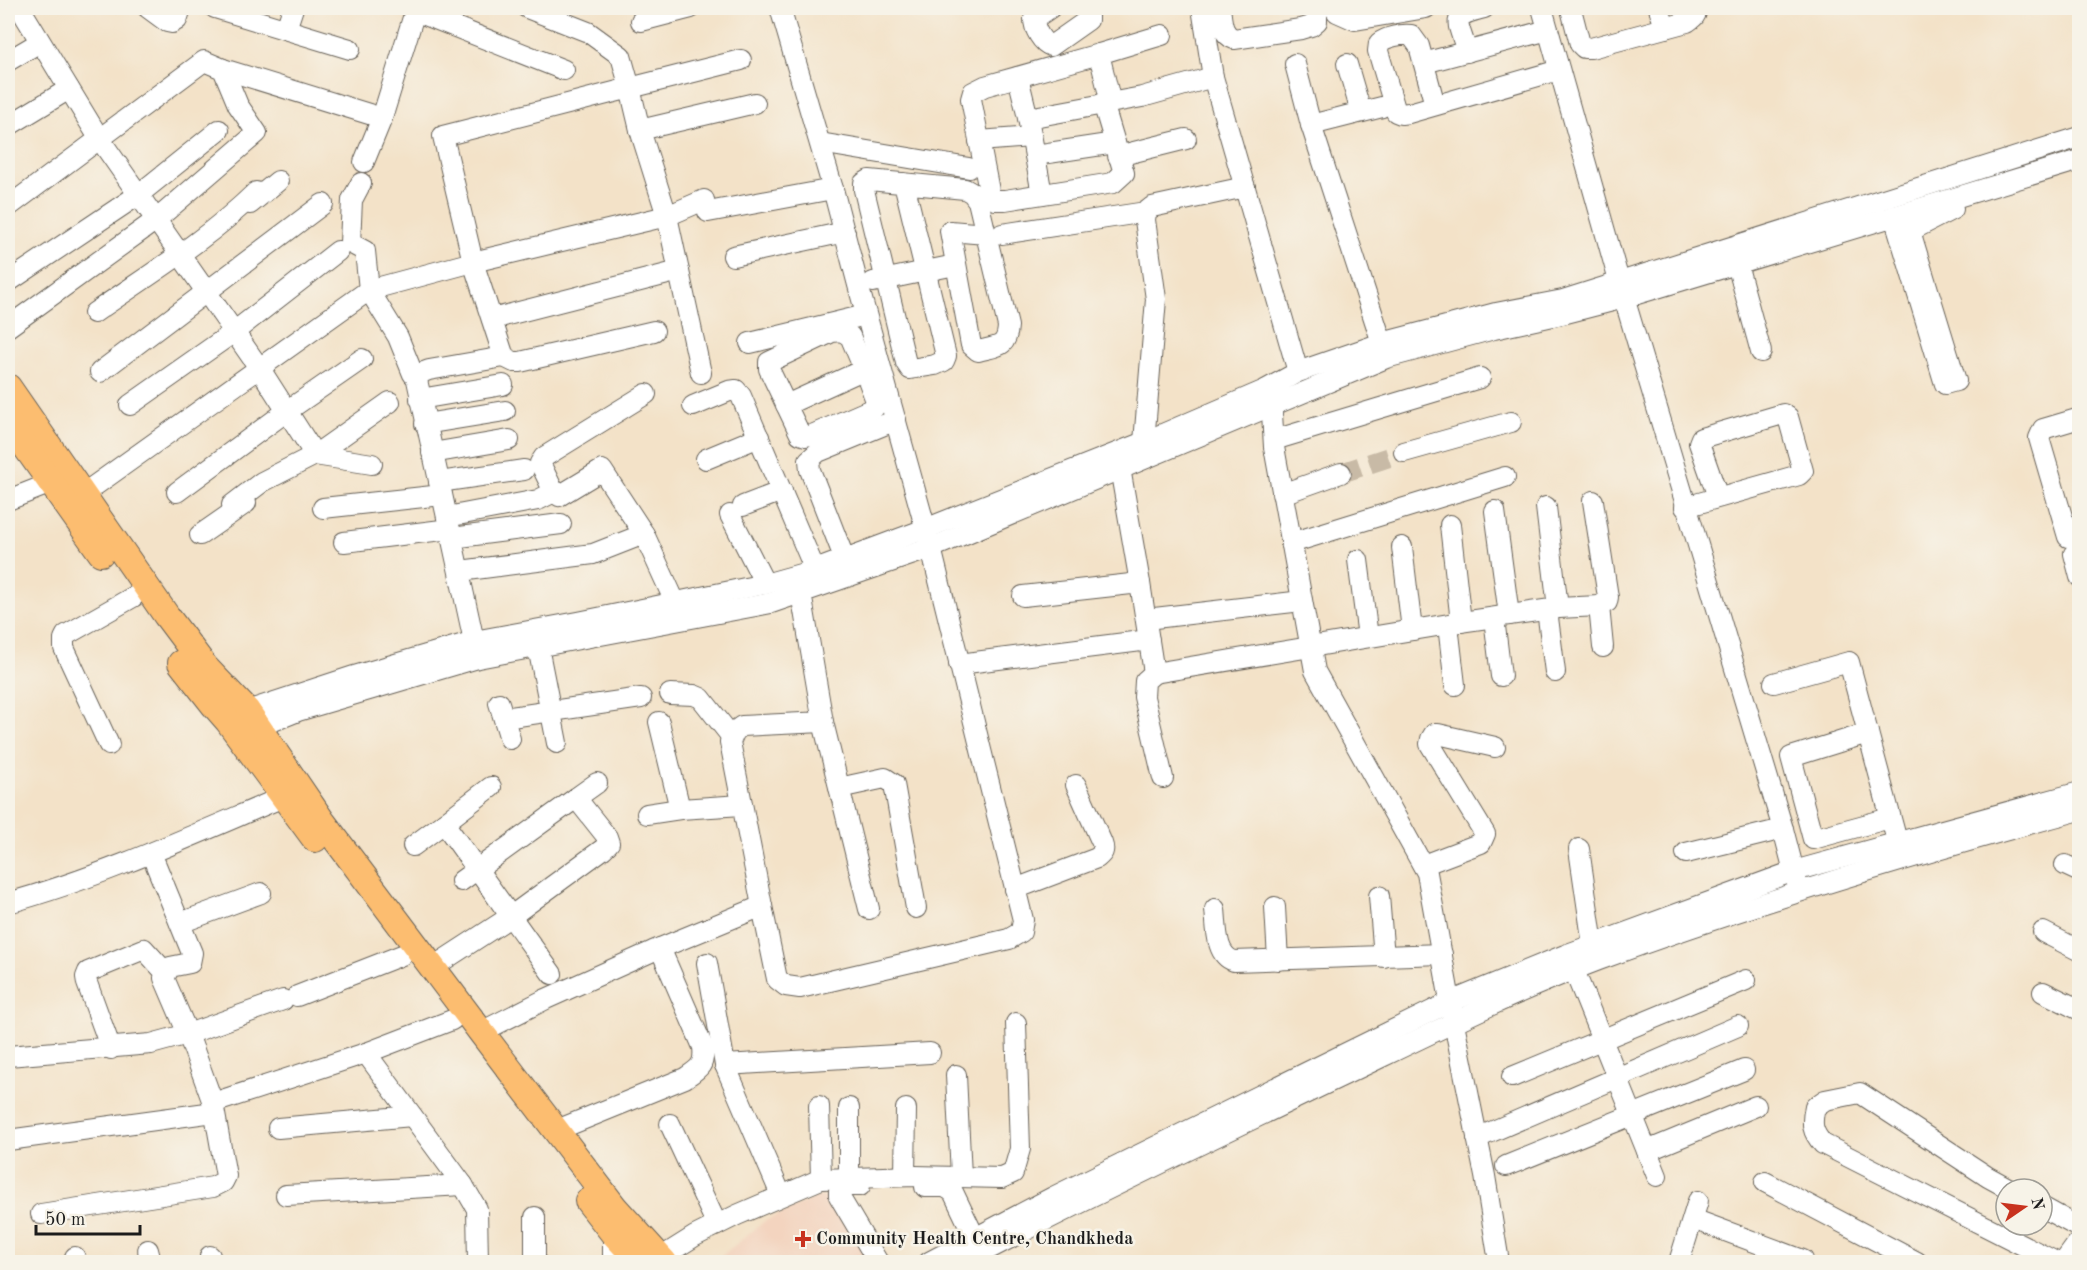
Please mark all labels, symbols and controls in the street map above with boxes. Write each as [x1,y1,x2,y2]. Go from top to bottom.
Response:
north arrow [1994,1177,2054,1237]
text: N [2027,1196,2046,1212]
scale bar [36,1198,140,1236]
text: 50 m [45,1211,85,1229]
marker: Community Health Centre, Chandkheda [794,1230,812,1248]
place label: Community Health Centre, Chandkheda [816,1230,1133,1248]

